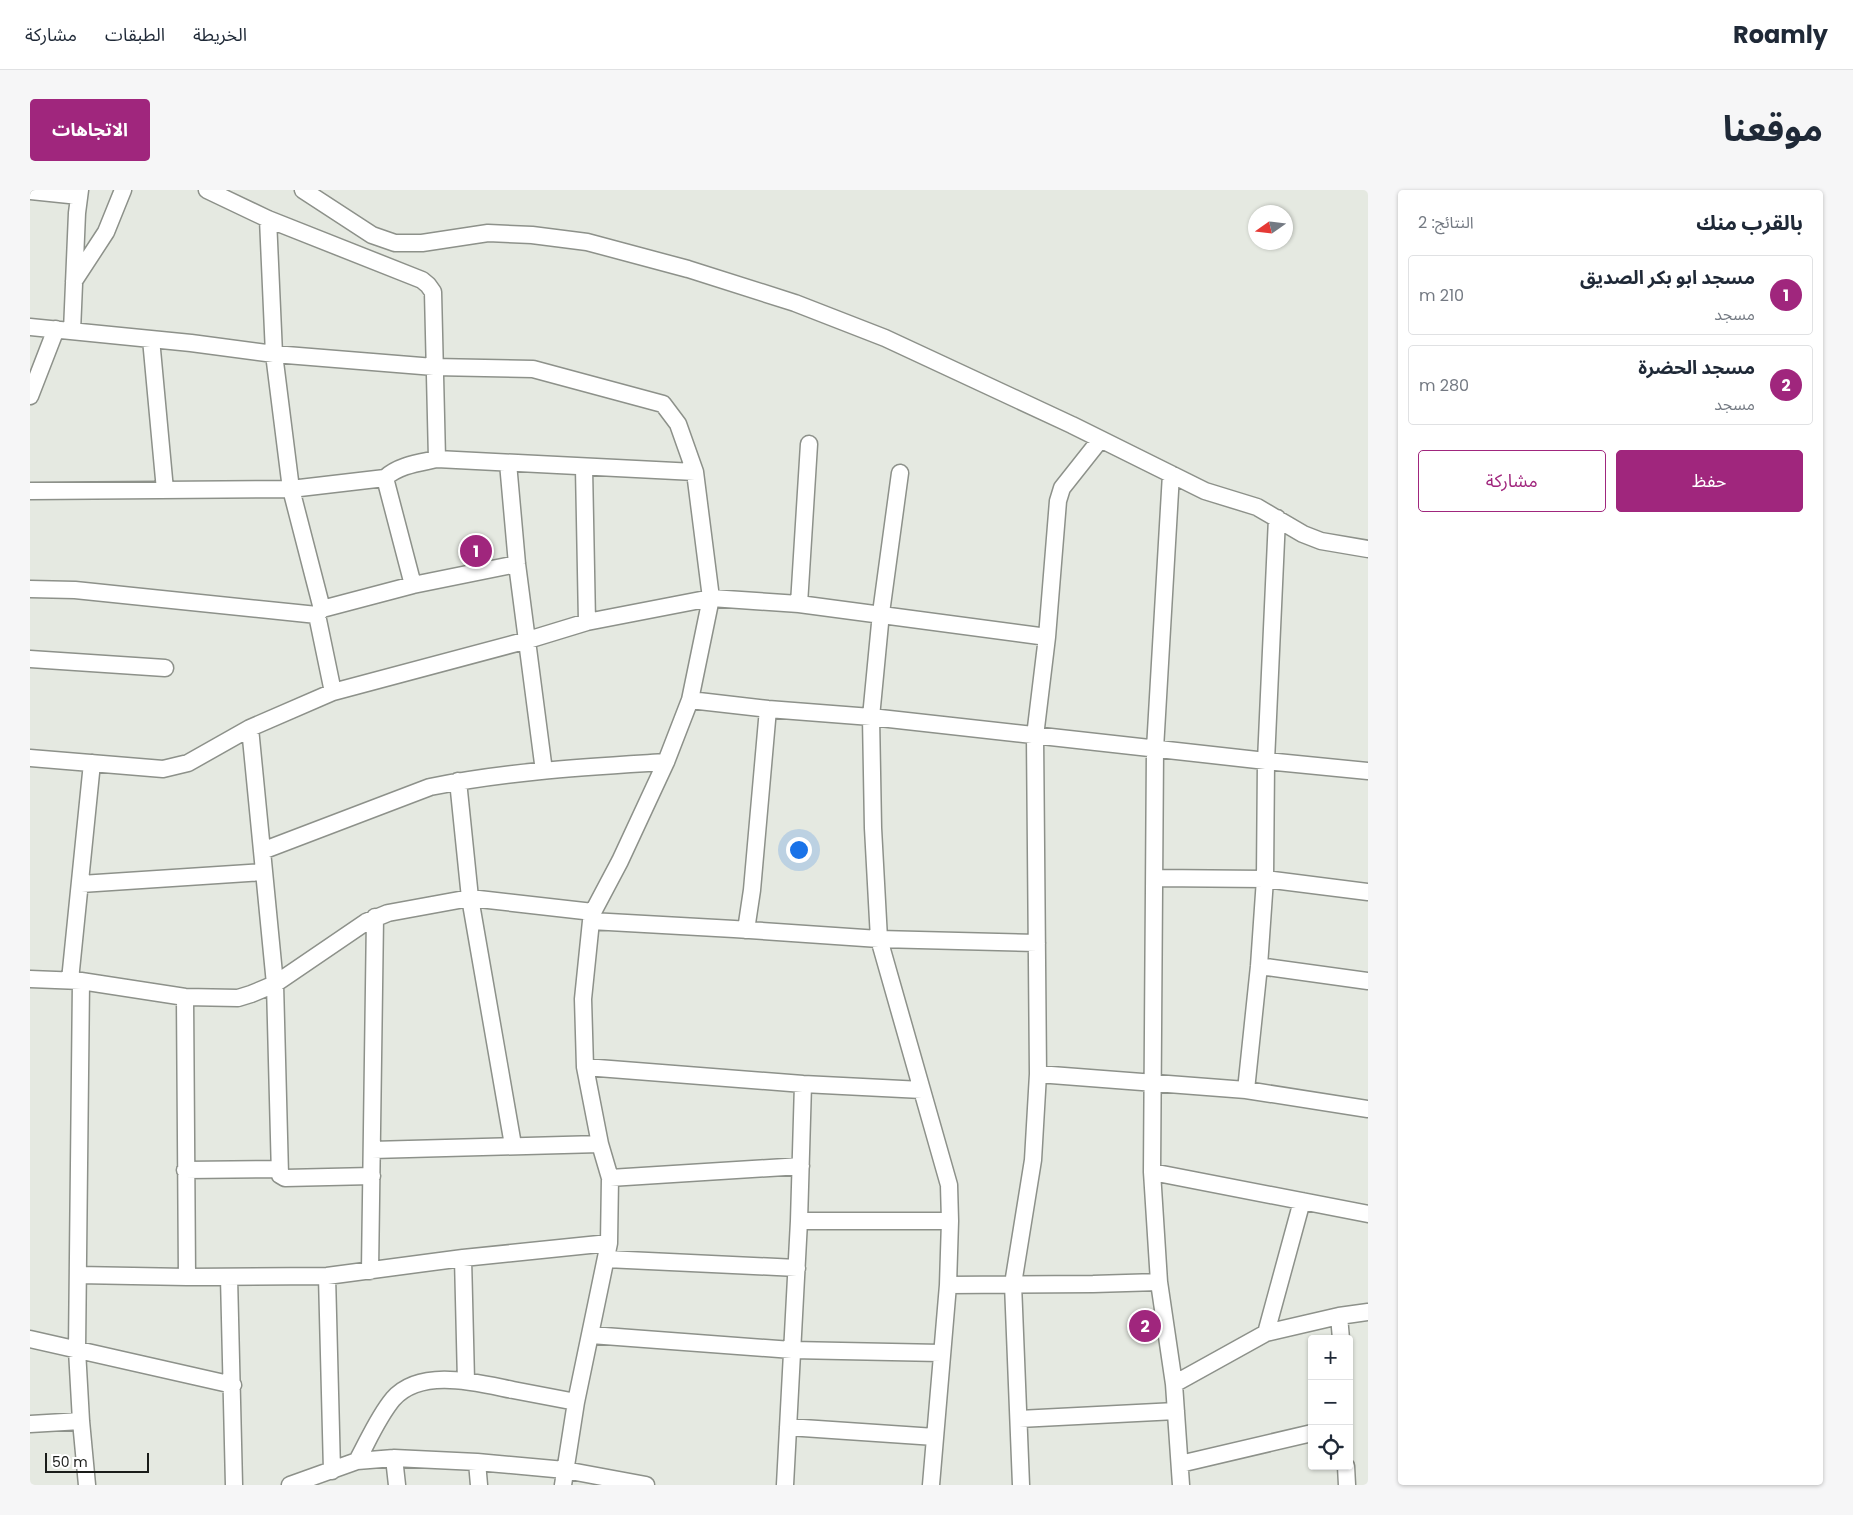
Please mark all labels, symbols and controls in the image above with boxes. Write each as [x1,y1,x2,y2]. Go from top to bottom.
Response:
text: Roamly [1733,18,1828,51]
text: مشاركة [25,22,77,47]
text: الطبقات [105,22,165,47]
text: الخريطة [193,22,247,47]
button: الاتجاهات [30,99,150,161]
text: موقعنا [1723,104,1823,153]
north arrow [1248,205,1293,250]
text: بالقرب منك [1696,208,1803,237]
text: النتائج: 2 [1418,211,1474,234]
text: مسجد ابو بكر الصديق [1580,264,1755,291]
text: 210 m [1419,284,1464,307]
text: 1 [1783,284,1789,307]
text: مسجد [1714,303,1755,326]
text: مسجد الحضرة [1638,354,1755,381]
text: 280 m [1419,374,1469,397]
text: 2 [1781,374,1791,397]
text: مسجد [1714,393,1755,416]
button: مشاركة [1418,450,1606,512]
button: حفظ [1616,450,1803,512]
pin: 1 [460,532,492,570]
your location [786,837,812,863]
pin: 2 [1129,1307,1161,1345]
map controls [1308,1335,1353,1470]
button: + [1308,1335,1353,1380]
button: − [1308,1380,1353,1425]
button: locate [1308,1425,1353,1470]
scale bar [45,1450,149,1473]
text: 50 m [52,1452,88,1472]

